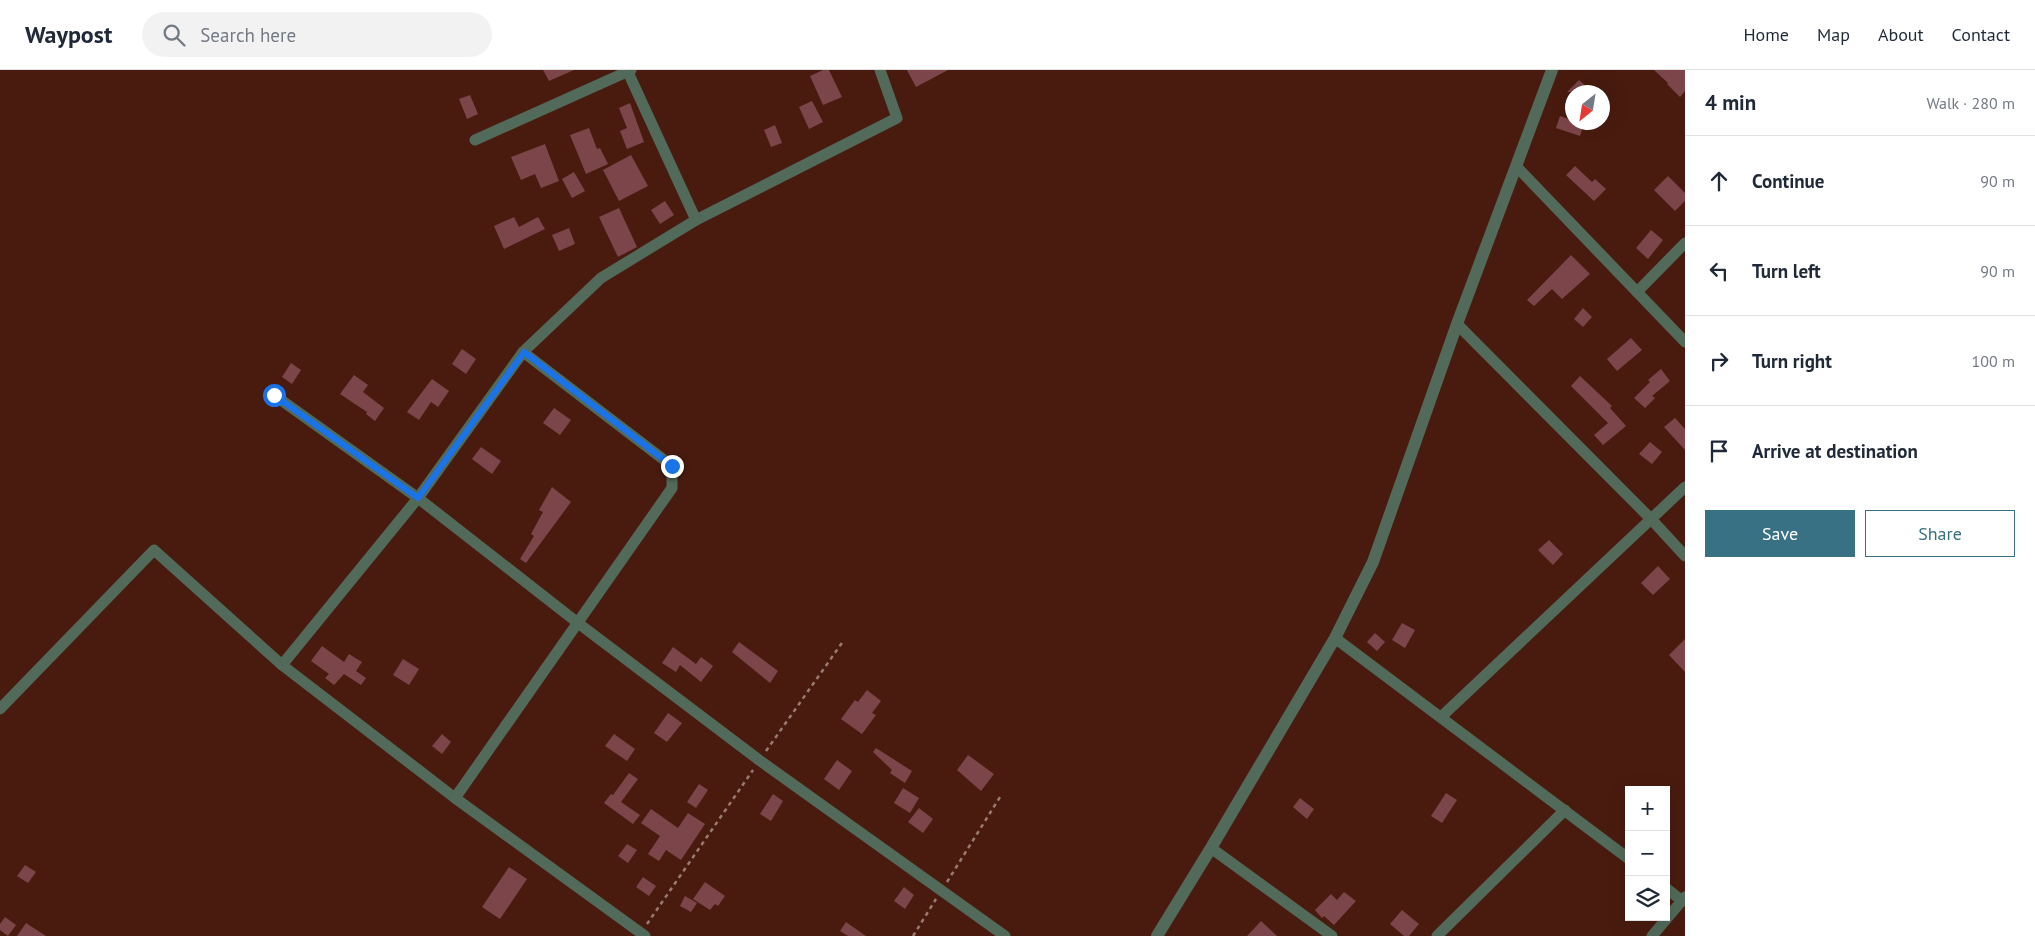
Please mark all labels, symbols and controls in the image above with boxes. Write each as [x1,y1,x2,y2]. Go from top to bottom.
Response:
search box [142,12,492,57]
text: Waypost [25,19,112,50]
icon: search [160,21,188,49]
text: Search here [200,23,296,47]
text: Home [1743,23,1789,46]
text: Map [1817,23,1850,46]
text: About [1878,23,1924,46]
text: Contact [1952,23,2010,46]
north arrow [1565,85,1610,130]
text: 4 min [1705,89,1756,116]
text: Walk · 280 m [1926,93,2015,113]
icon: ahead [1705,167,1733,195]
text: Continue [1752,169,1824,193]
text: 90 m [1980,171,2015,191]
icon: left [1705,257,1733,285]
text: Turn left [1752,259,1821,283]
text: 90 m [1980,261,2015,281]
icon: right [1705,347,1733,375]
text: Turn right [1752,349,1832,373]
text: 100 m [1972,351,2015,371]
route start [263,384,286,407]
icon: arrive [1705,437,1733,465]
text: Arrive at destination [1752,439,1918,463]
route end [661,455,684,478]
button: Save [1705,510,1855,557]
button: Share [1865,510,2015,557]
map controls [1625,786,1670,921]
button: + [1625,786,1670,831]
button: − [1625,831,1670,876]
button: layers [1625,876,1670,921]

